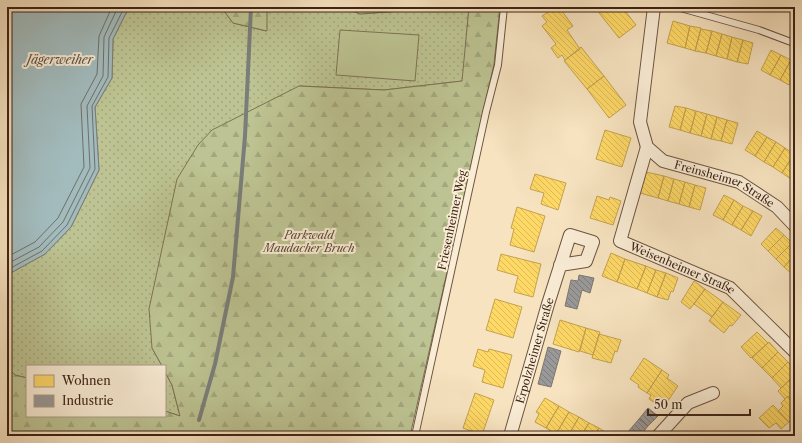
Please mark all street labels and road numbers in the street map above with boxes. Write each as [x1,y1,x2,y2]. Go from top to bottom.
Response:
street label: Freinsheimer Straße [673,157,777,210]
street label: Friesenheimer Weg [435,169,469,271]
street label: Weisenheimer Straße [627,239,739,297]
street label: Erpolzheimer Straße [513,296,557,405]

